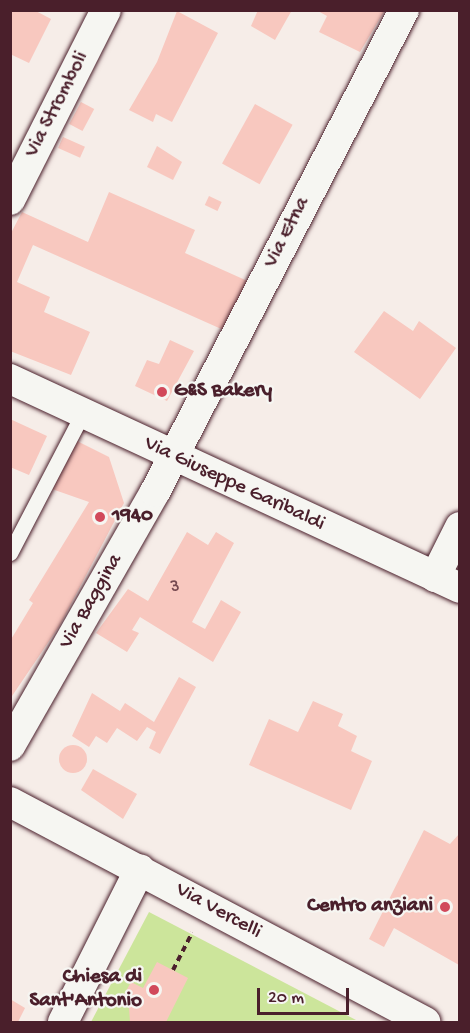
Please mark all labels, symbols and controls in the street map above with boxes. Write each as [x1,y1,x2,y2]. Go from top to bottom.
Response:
street label: Via Stromboli [21,48,95,162]
street label: Via Etna [259,193,317,273]
place label: G&S Bakery [174,379,272,405]
marker: G&S Bakery [155,385,169,399]
street label: Via Giuseppe Garibaldi [140,432,328,538]
place label: 1940 [112,504,153,530]
marker: 1940 [93,510,107,524]
street label: Via Baggina [55,550,129,654]
house number: 3 [170,577,180,599]
street label: Via Vercelli [171,878,265,946]
place label: Centro anziani [307,894,433,920]
marker: Centro anziani [438,900,452,914]
place label: Chiesa di Sant'Antonio [29,965,142,1015]
scale bar [260,976,352,1014]
marker: Chiesa di Sant'Antonio [147,983,161,997]
text: 20 m [268,988,304,1009]

